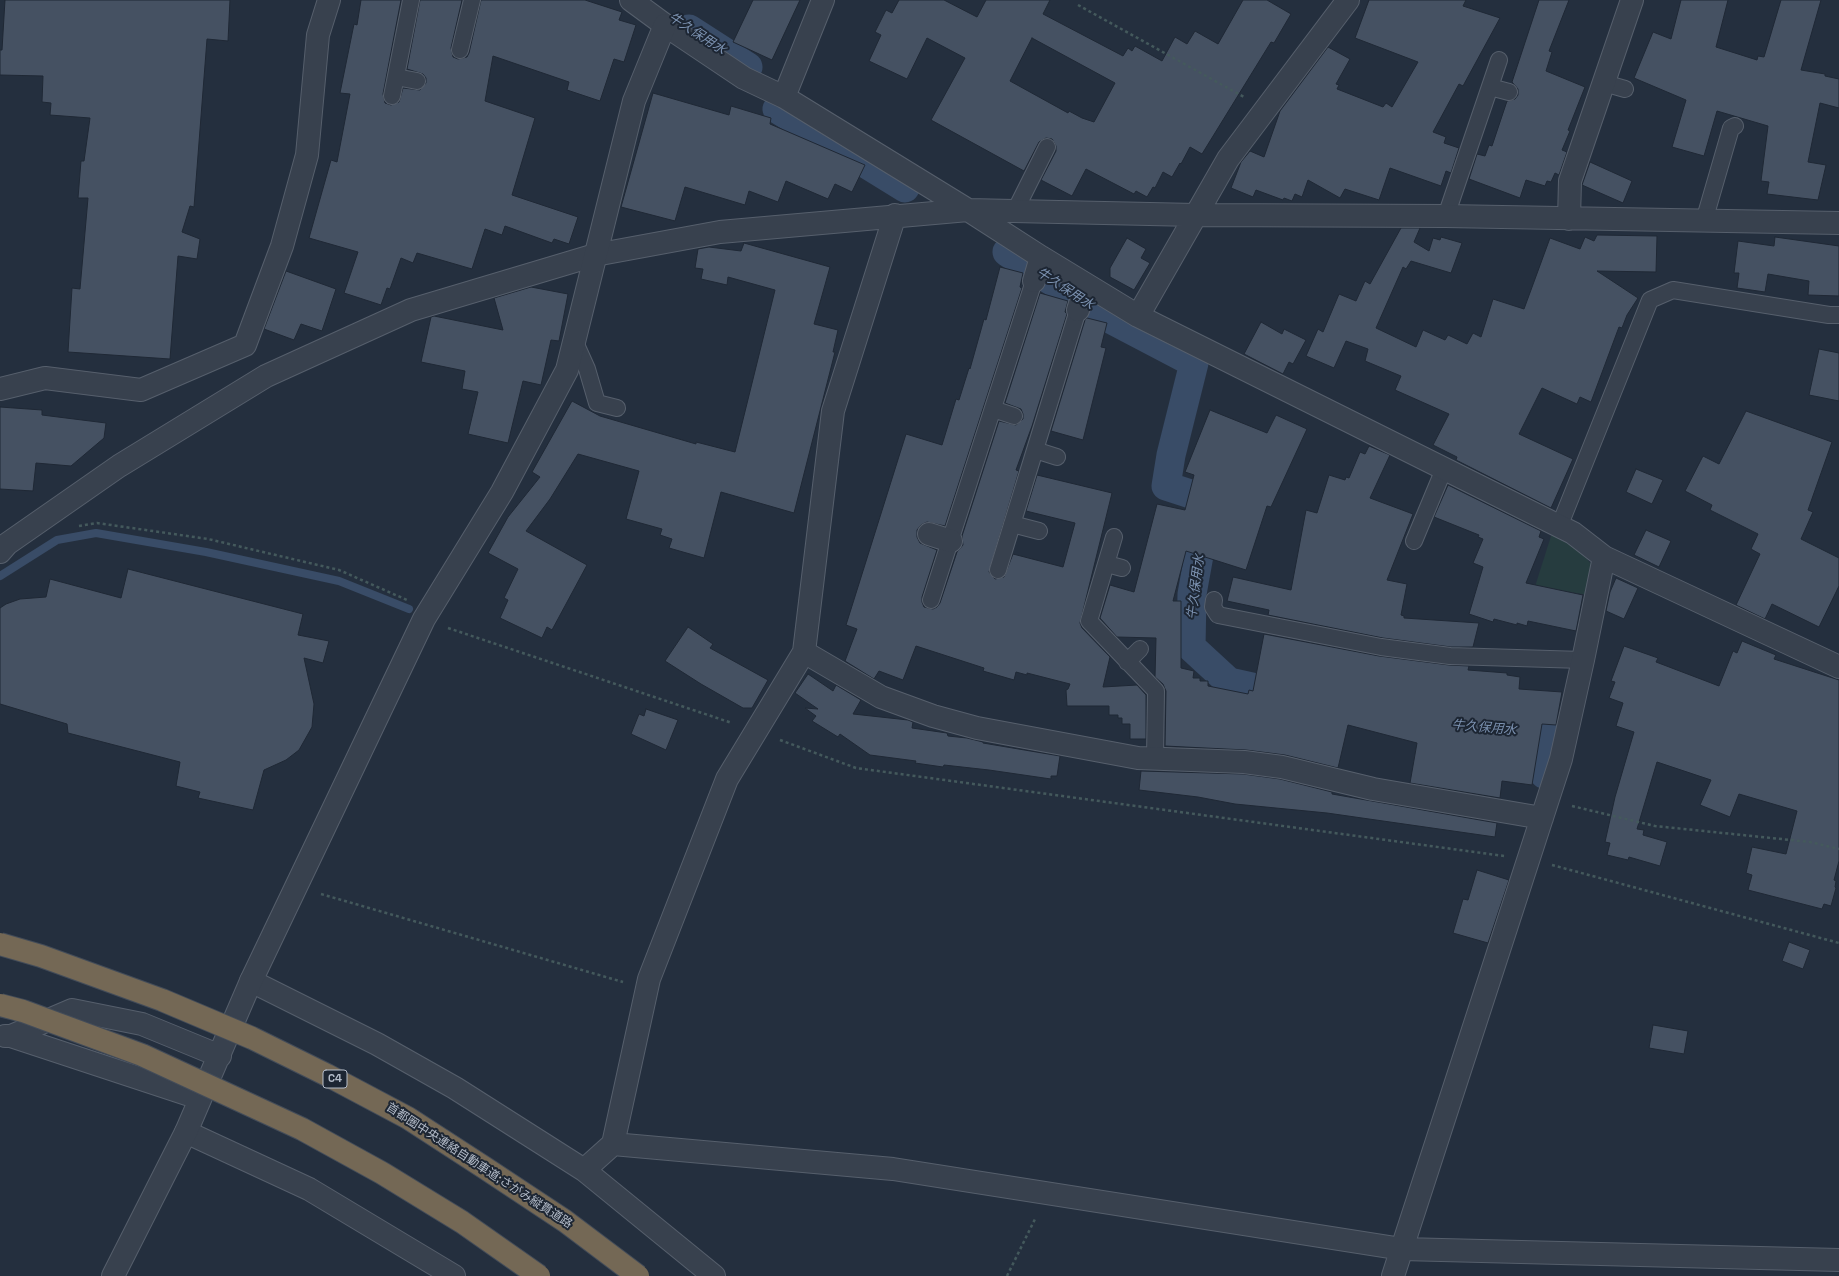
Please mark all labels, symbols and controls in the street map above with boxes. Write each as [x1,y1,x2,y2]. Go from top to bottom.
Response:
water label: 牛久保用水 [665,10,729,58]
water label: 牛久保用水 [1033,265,1097,313]
water label: 牛久保用水 [1184,554,1208,620]
water label: 牛久保用水 [1451,717,1517,739]
road number: C4 [323,1070,347,1088]
street label: 首都圏中央連絡自動車道;さがみ縦貫道路 [383,1100,575,1232]

